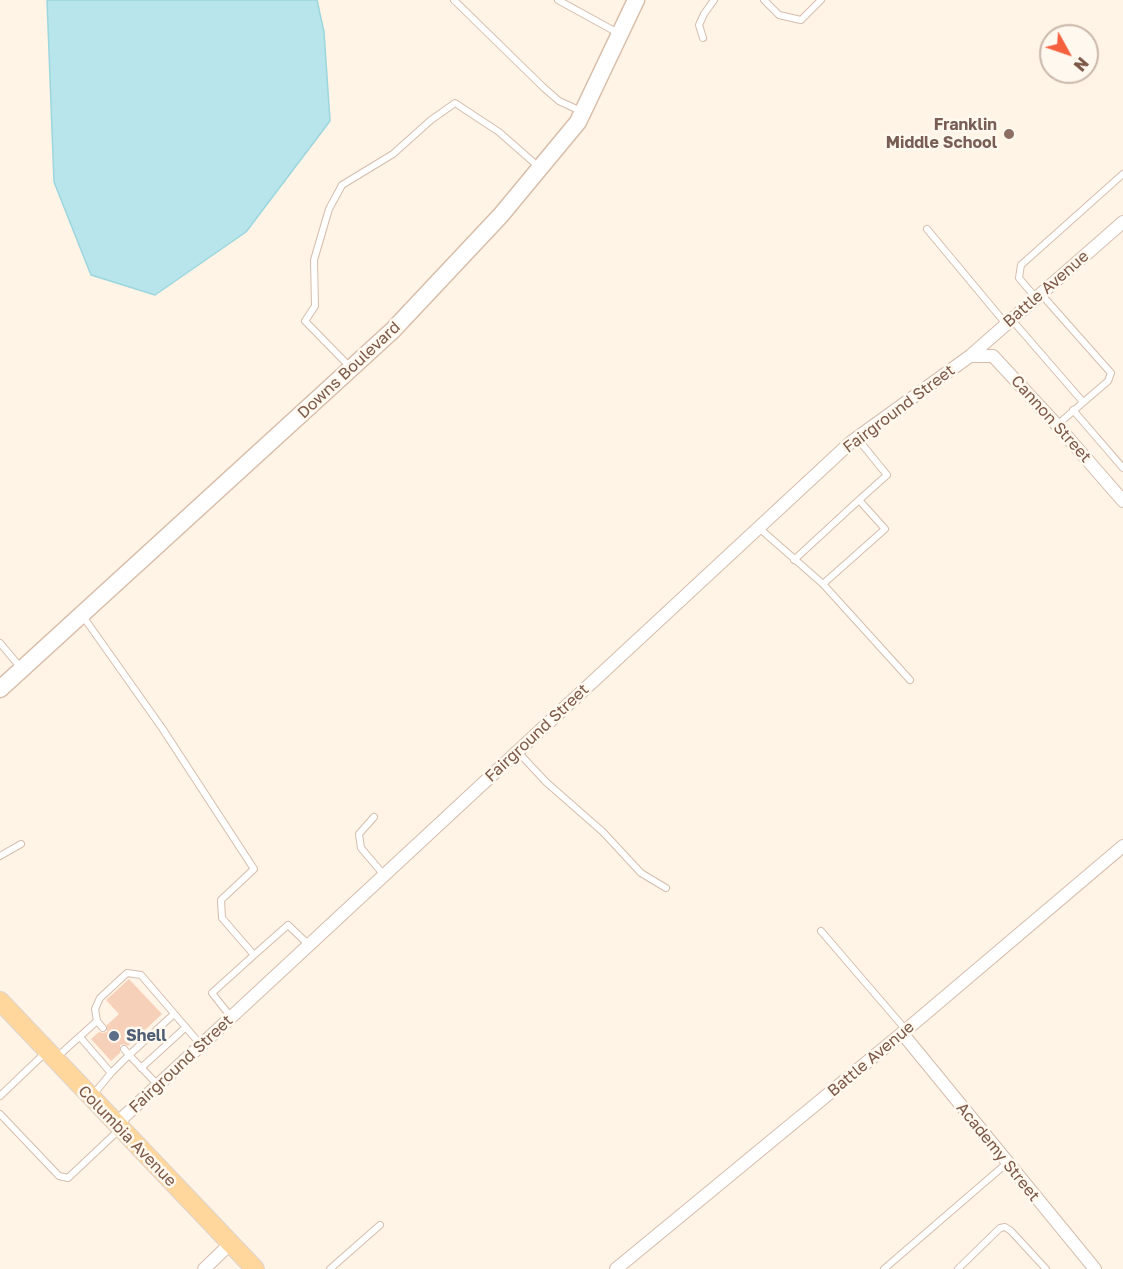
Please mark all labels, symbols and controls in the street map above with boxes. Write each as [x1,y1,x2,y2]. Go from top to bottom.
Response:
north arrow [1039,24,1099,84]
text: N [1070,53,1093,75]
place label: Franklin Middle School [886,115,997,153]
marker: Franklin Middle School [1002,127,1016,141]
street label: Battle Avenue [999,247,1093,331]
street label: Downs Boulevard [294,318,404,422]
street label: Fairground Street [839,361,959,457]
street label: Cannon Street [1007,372,1095,466]
street label: Fairground Street [481,680,593,786]
street label: Fairground Street [125,1011,237,1117]
street label: Battle Avenue [824,1017,918,1101]
place label: Shell [126,1026,167,1046]
marker: Shell [107,1029,121,1043]
street label: Columbia Avenue [74,1081,180,1191]
street label: Academy Street [952,1099,1044,1205]

